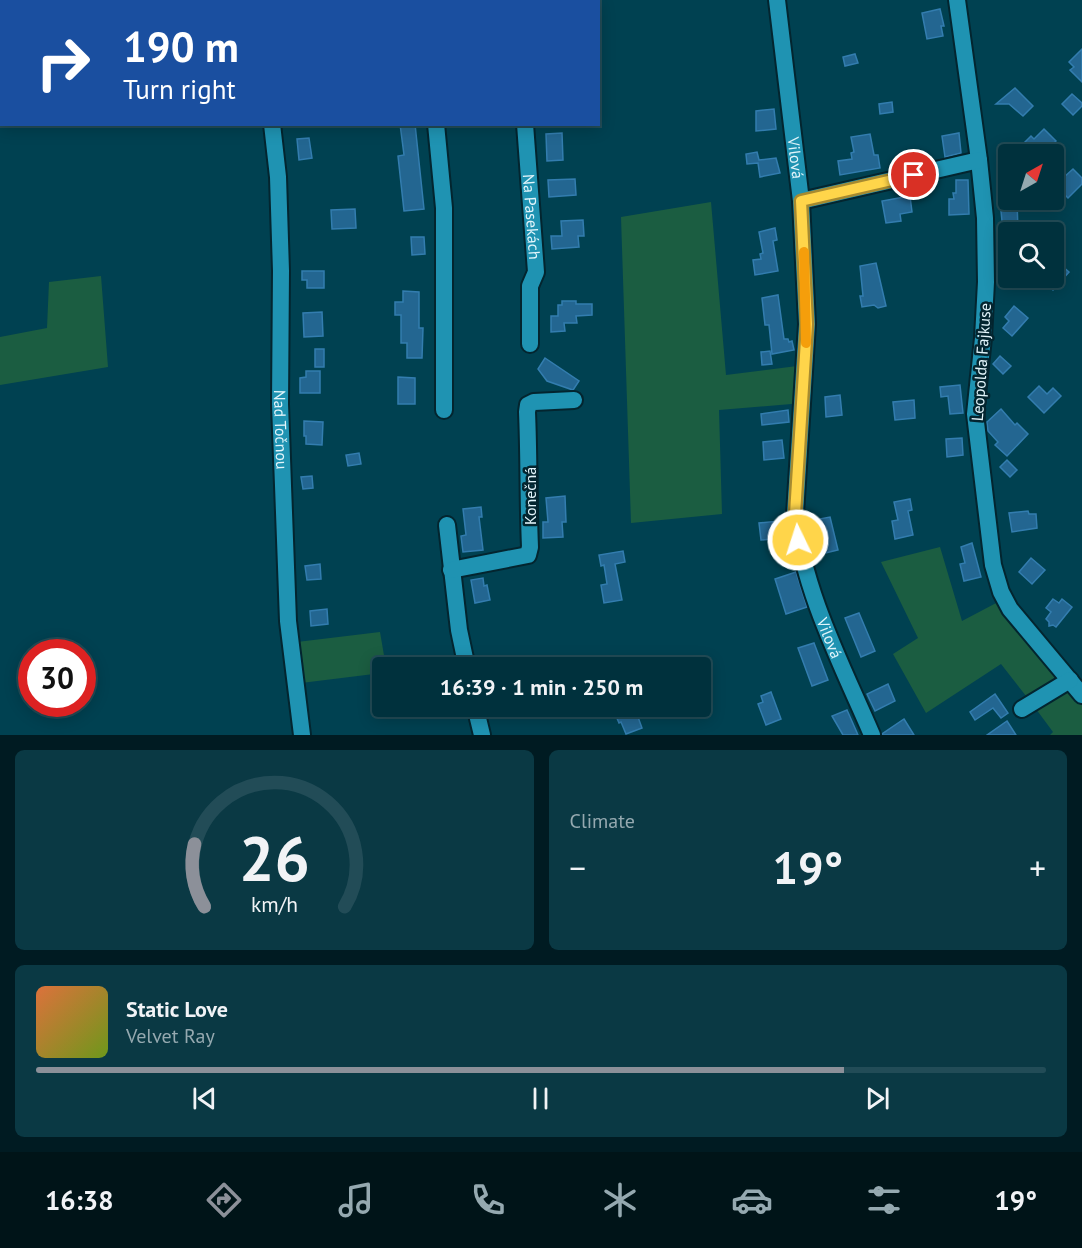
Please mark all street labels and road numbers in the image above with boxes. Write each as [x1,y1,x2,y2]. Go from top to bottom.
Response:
street label: Vilová [783,135,808,180]
street label: Na Pasekách [519,173,545,260]
street label: Leopolda Fajkuse [967,302,995,422]
street label: Nad Točnou [270,390,292,470]
street label: Konečná [520,467,540,525]
street label: Vilová [812,614,847,661]

